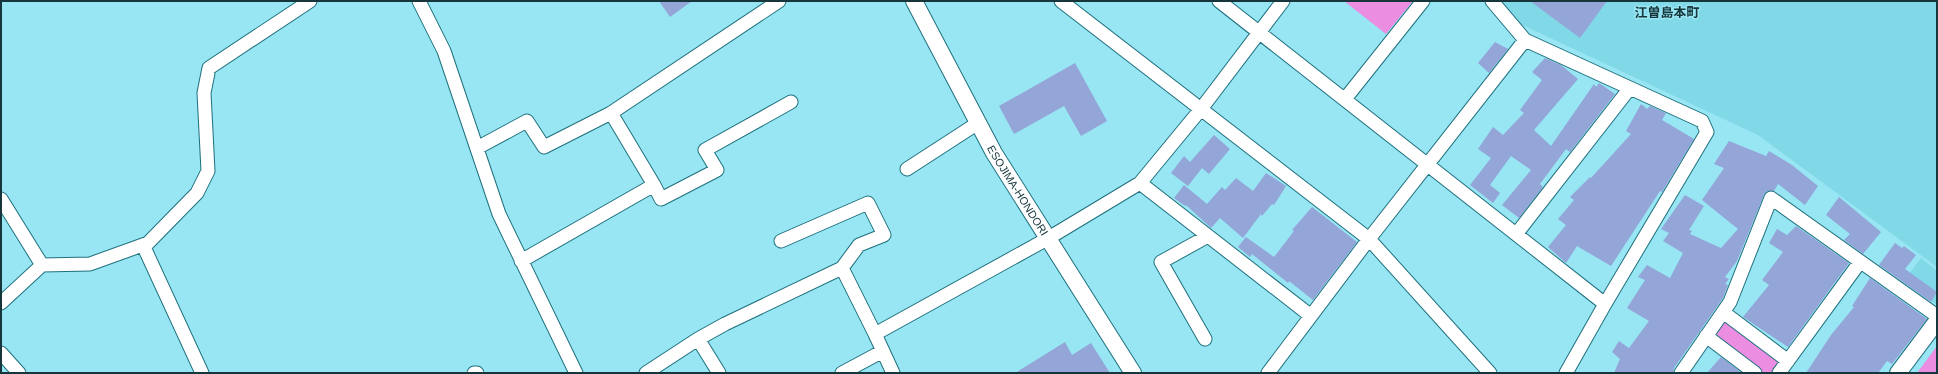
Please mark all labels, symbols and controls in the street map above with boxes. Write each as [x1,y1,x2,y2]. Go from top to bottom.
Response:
district label: 江曽島本町 [1634,5,1700,20]
street label: ESOJIMA-HONDORI [985,143,1050,238]

